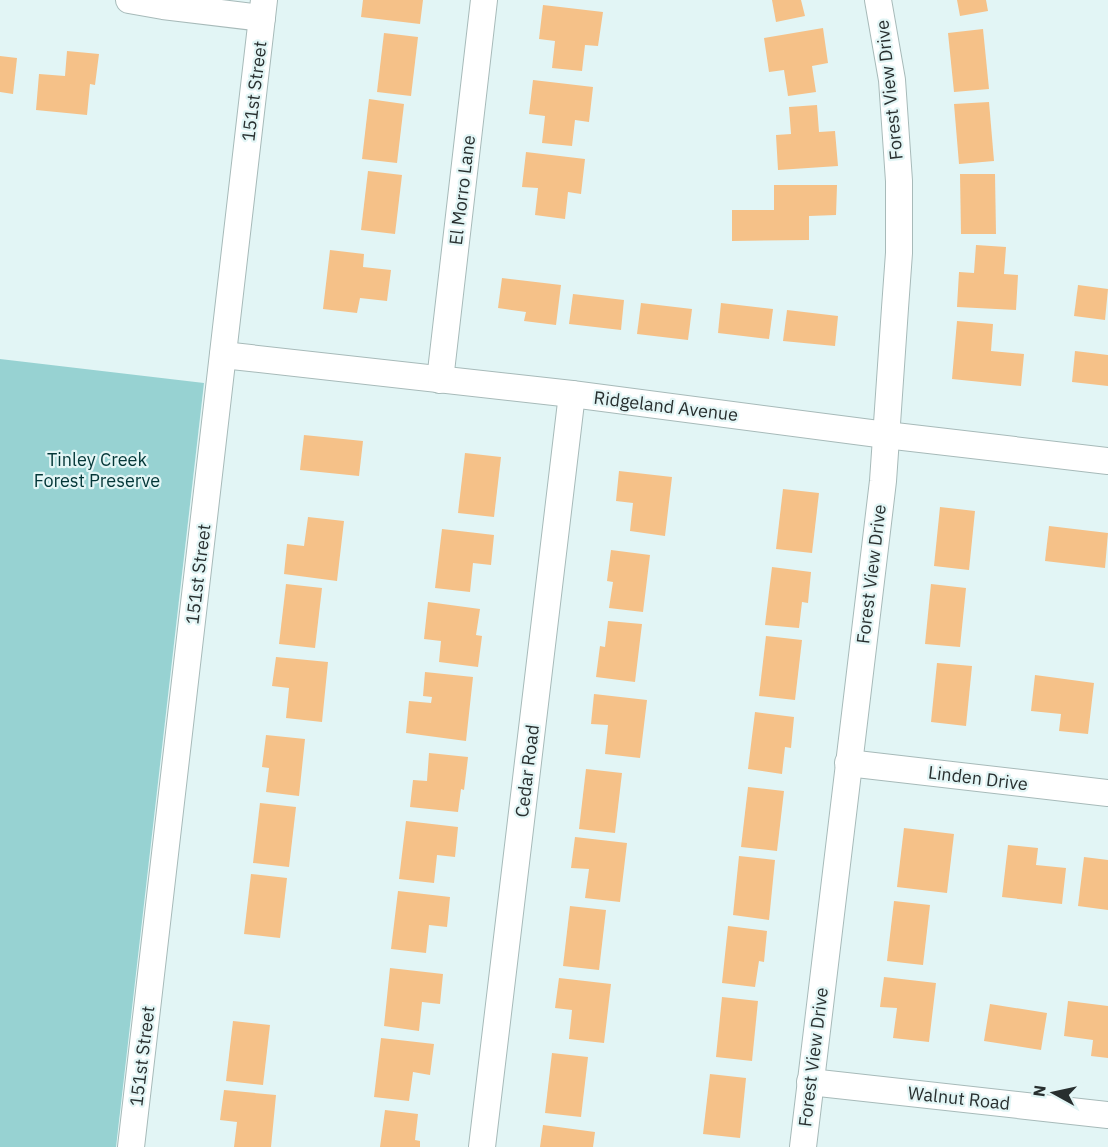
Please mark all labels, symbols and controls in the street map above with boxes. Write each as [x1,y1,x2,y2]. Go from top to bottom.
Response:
street label: Forest View Drive [870,19,908,161]
street label: 151st Street [236,39,272,143]
street label: El Morro Lane [444,134,480,246]
street label: Ridgeland Avenue [593,386,740,426]
park label: Tinley Creek Forest Preserve [34,448,160,492]
street label: Forest View Drive [851,503,891,645]
street label: 151st Street [180,522,216,626]
street label: Cedar Road [510,723,544,819]
street label: Linden Drive [927,760,1029,796]
street label: Forest View Drive [793,986,833,1128]
street label: 151st Street [124,1004,160,1108]
north arrow [1024,1063,1084,1123]
street label: Walnut Road [907,1081,1011,1115]
text: N [1028,1084,1050,1098]

